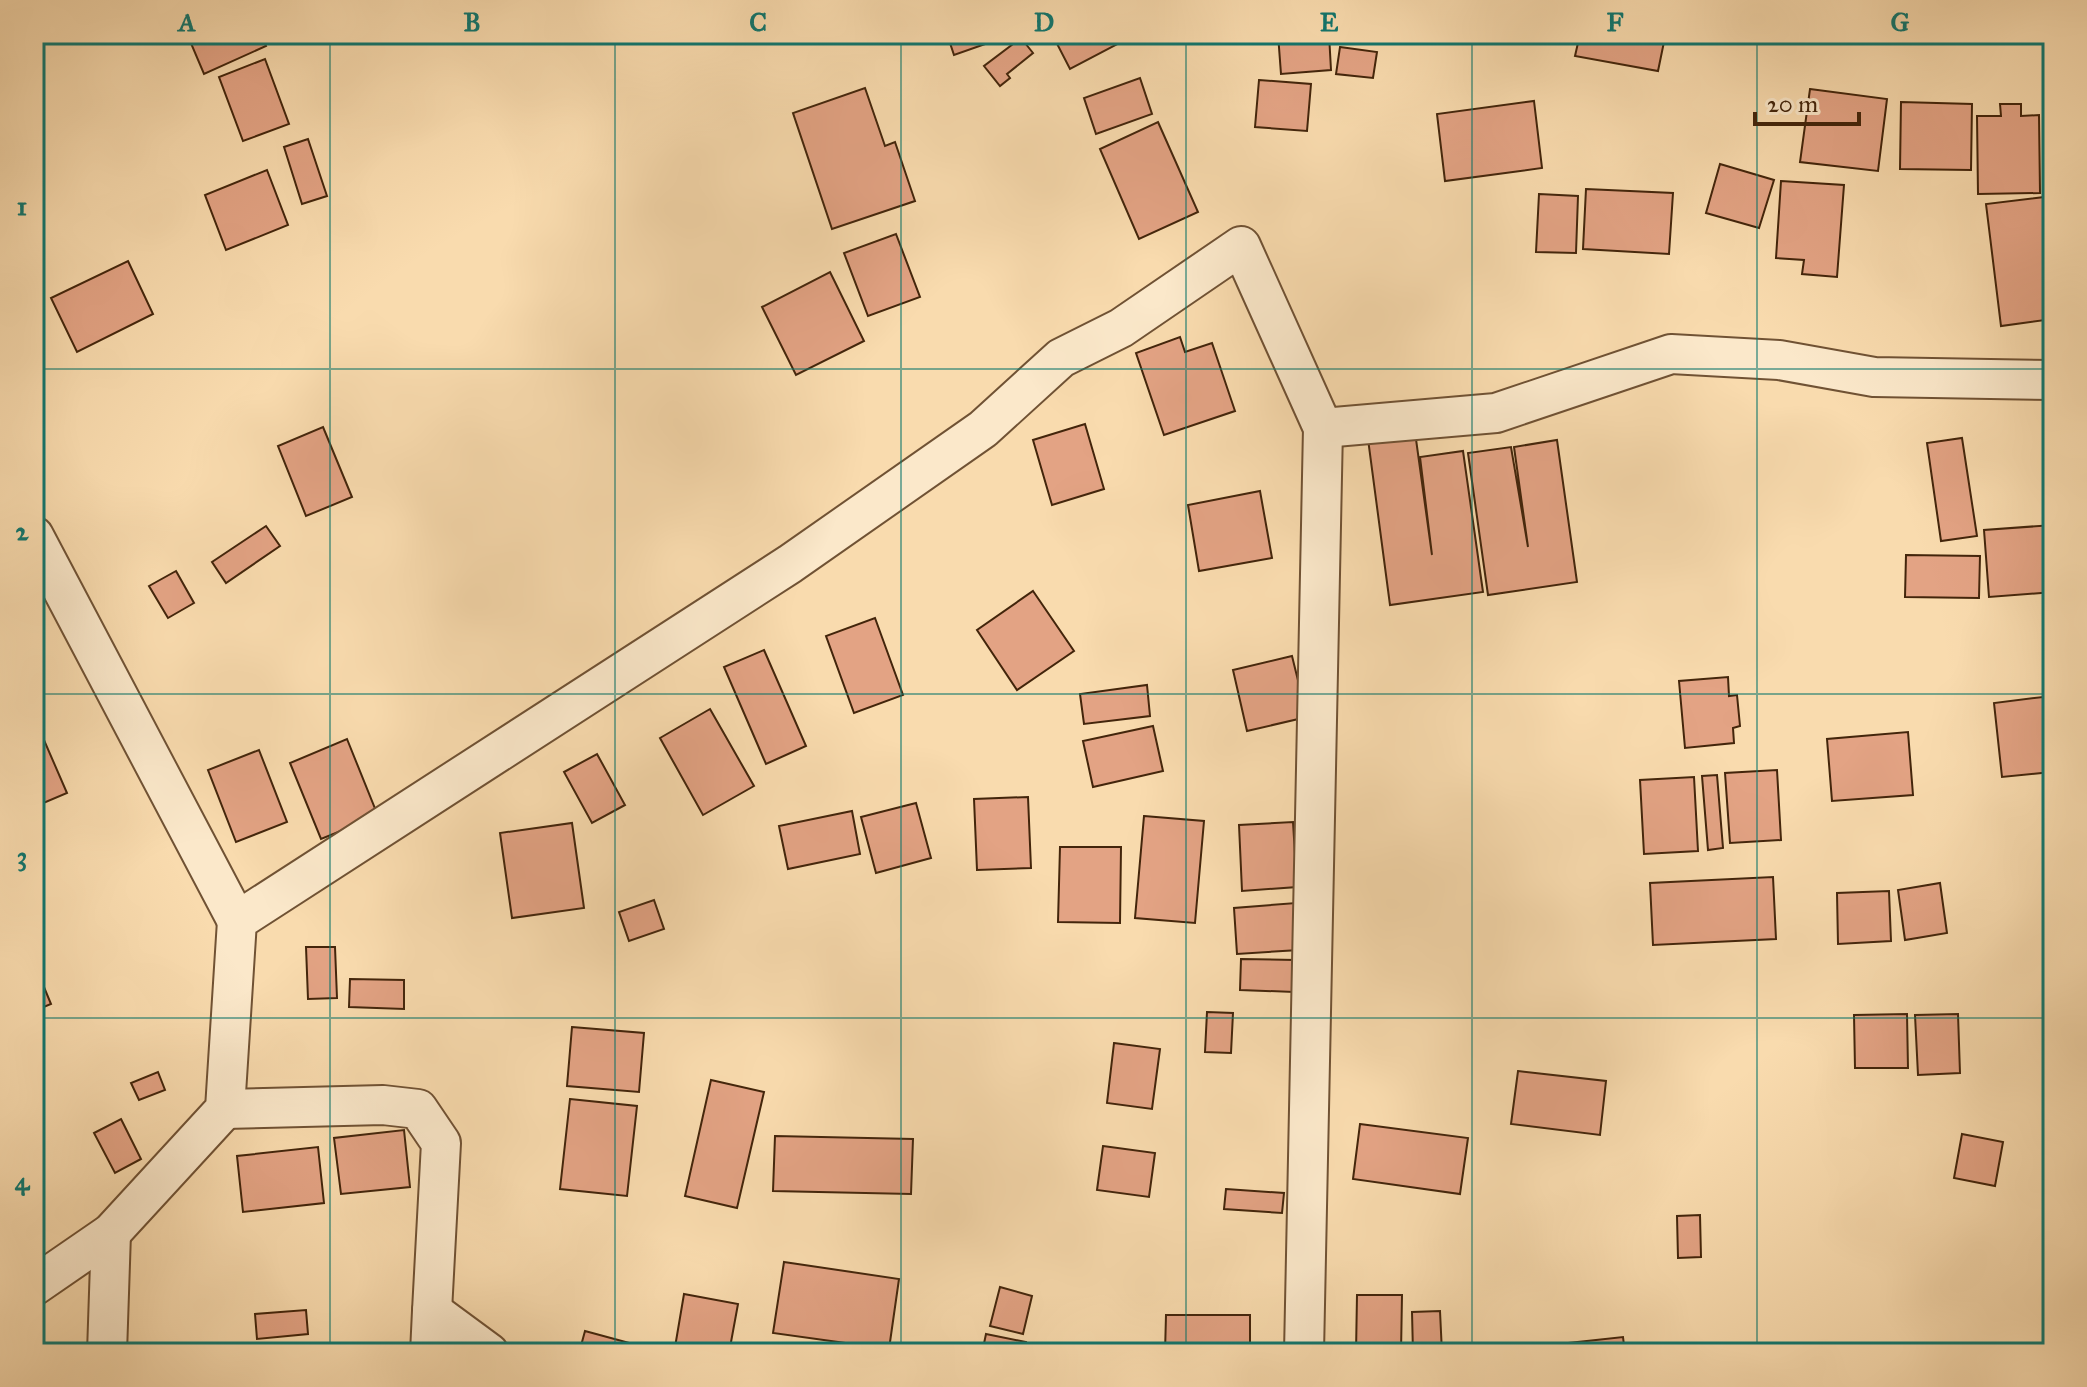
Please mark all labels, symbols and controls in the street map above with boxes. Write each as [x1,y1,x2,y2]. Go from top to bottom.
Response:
text: A [176,6,196,38]
text: B [463,6,481,38]
text: C [749,6,767,38]
text: D [1034,6,1054,38]
text: E [1320,6,1339,38]
text: F [1607,6,1624,38]
text: G [1890,6,1910,38]
scale bar [1755,76,1859,126]
text: 20 m [1767,89,1818,119]
text: 1 [17,190,27,222]
text: 2 [16,515,30,547]
text: 3 [17,840,27,872]
text: 4 [15,1165,31,1197]

